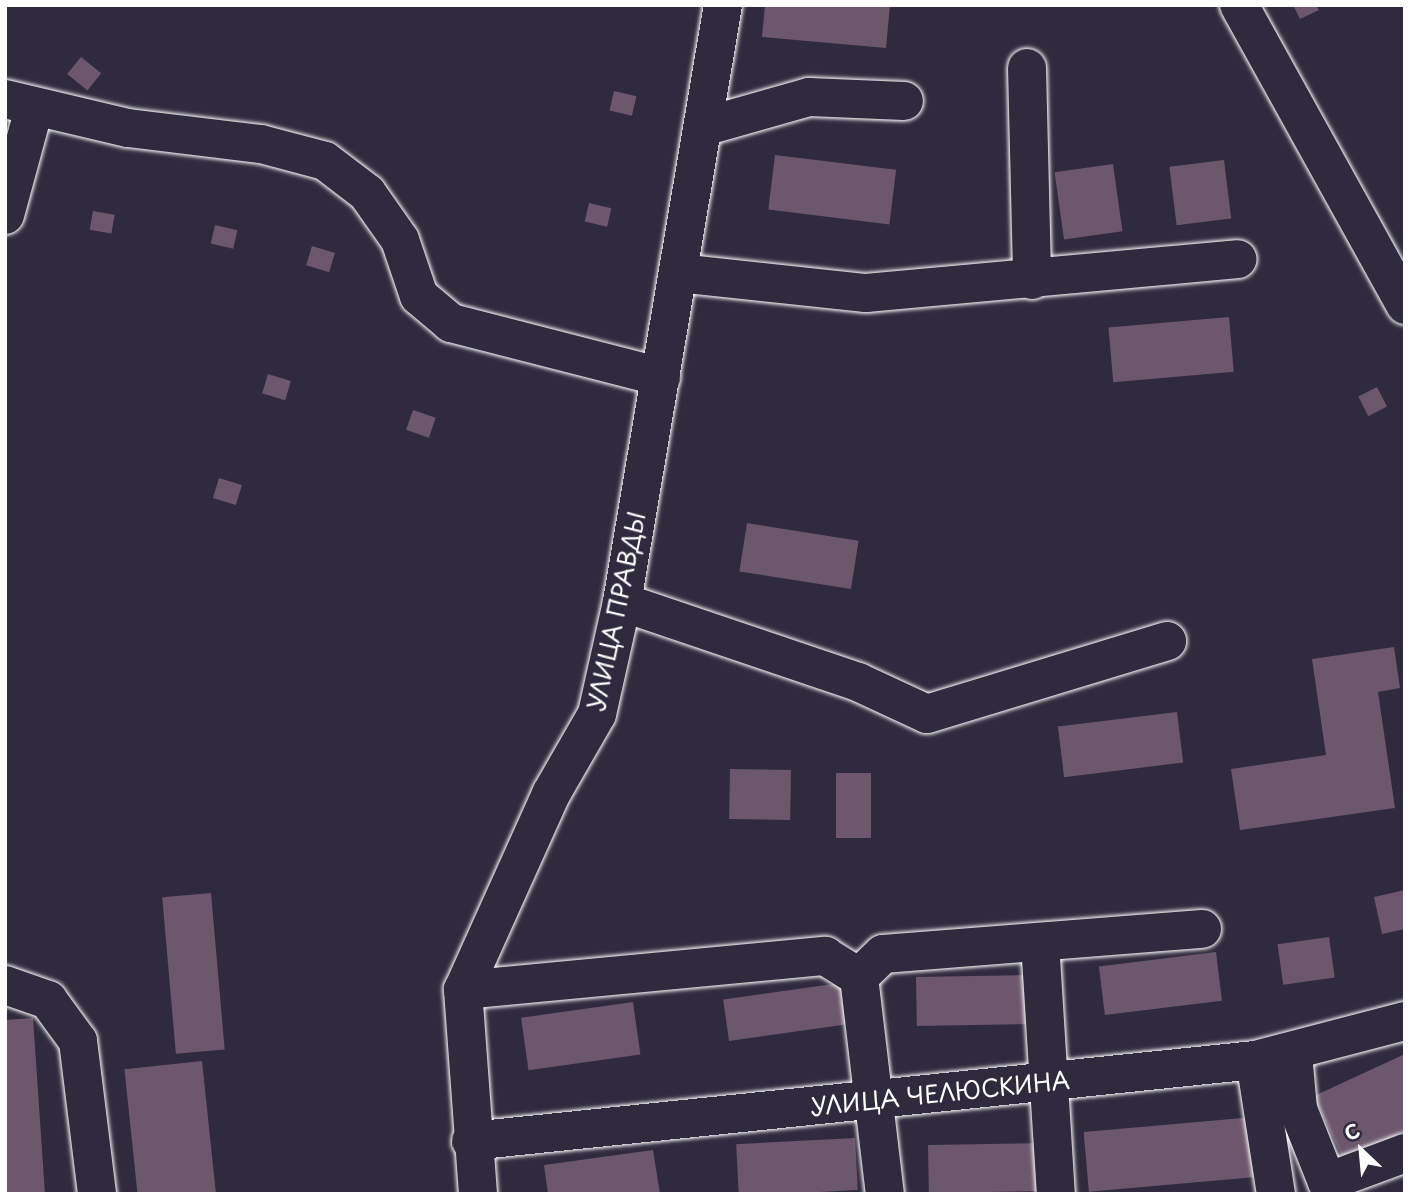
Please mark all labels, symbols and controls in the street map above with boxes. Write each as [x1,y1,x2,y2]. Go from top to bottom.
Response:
street label: УЛИЦА ПРАВДЫ [581,508,651,714]
street label: УЛИЦА ЧЕЛЮСКИНА [809,1065,1071,1121]
north arrow [1326,1115,1396,1185]
text: С [1339,1115,1364,1147]

